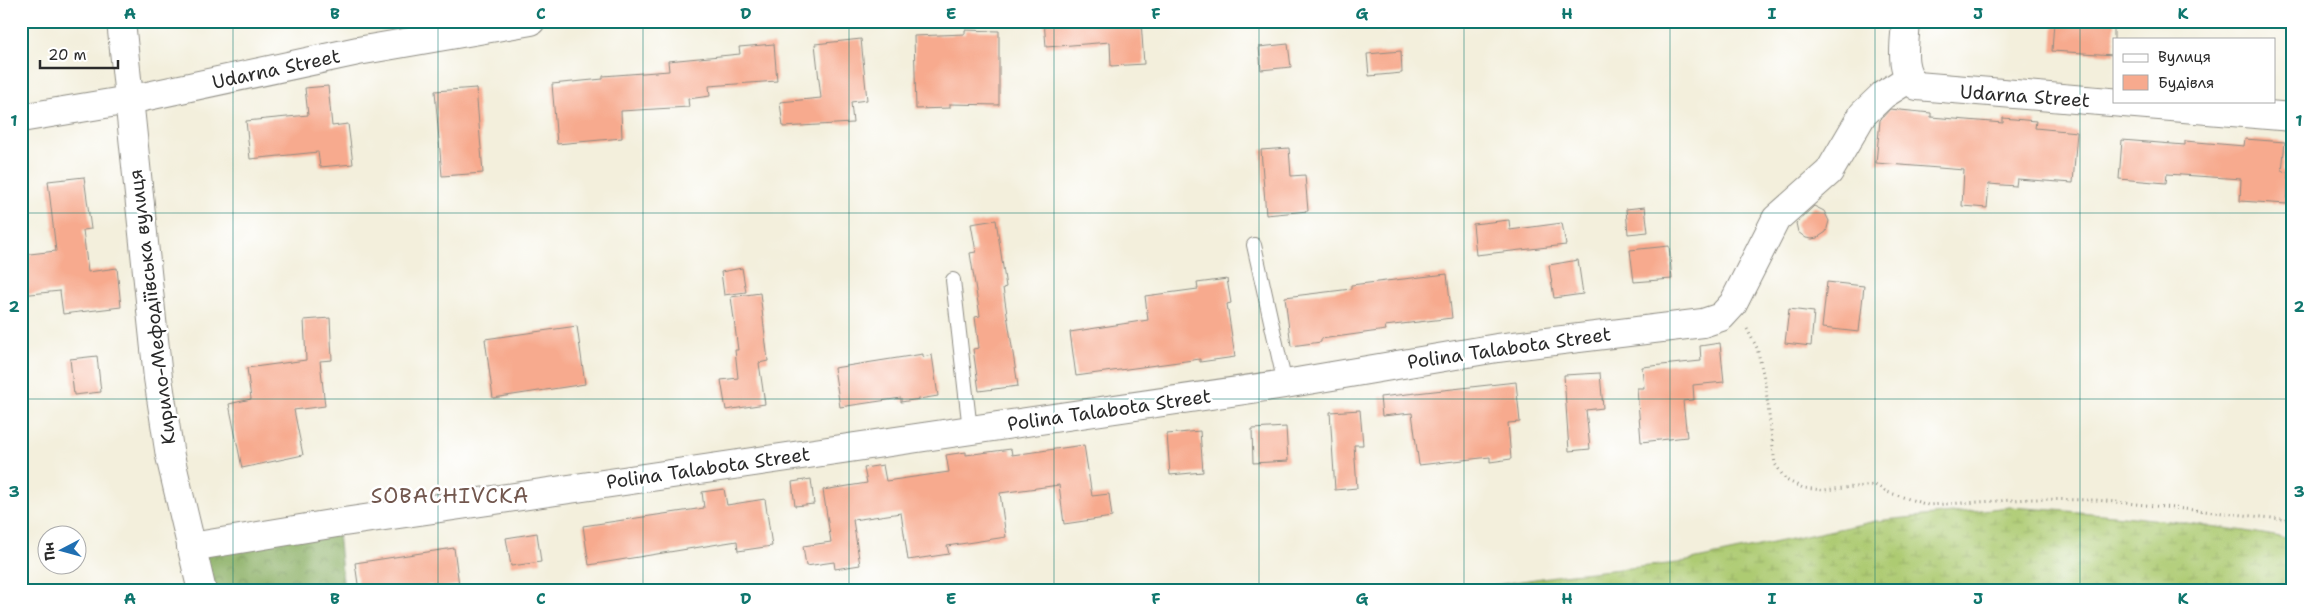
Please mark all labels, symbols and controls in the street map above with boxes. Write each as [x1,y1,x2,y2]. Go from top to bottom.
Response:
text: A [124,3,136,24]
text: B [330,3,340,24]
text: C [536,3,546,24]
text: D [740,3,752,24]
text: E [946,3,956,24]
text: F [1151,3,1161,24]
text: G [1356,3,1369,24]
text: H [1561,3,1573,24]
text: I [1768,3,1777,24]
text: J [1973,3,1983,24]
text: K [2178,3,2189,24]
scale bar [40,38,118,70]
legend [2113,38,2276,102]
street label: Udarna Street [210,43,342,95]
text: 20 m [48,45,87,65]
text: Вулиця [2158,47,2211,67]
text: Будівля [2158,73,2214,93]
street label: Udarna Street [1959,79,2091,113]
text: 1 [10,110,18,131]
text: 1 [2295,110,2303,131]
street label: Кирило-Мефодіївська вулиця [123,168,181,446]
text: 2 [8,296,20,317]
text: 2 [2293,296,2305,317]
street label: Polina Talabota Street [1405,321,1613,375]
street label: Polina Talabota Street [1005,383,1213,437]
street label: Polina Talabota Street [604,441,812,495]
text: 3 [8,481,20,502]
text: 3 [2293,481,2305,502]
district label: SOBACHIVCKA [371,482,529,510]
north arrow [38,524,88,574]
text: Пн [39,541,59,561]
text: A [124,588,136,609]
text: B [330,588,340,609]
text: C [536,588,546,609]
text: D [740,588,752,609]
text: E [946,588,956,609]
text: F [1151,588,1161,609]
text: G [1356,588,1369,609]
text: H [1561,588,1573,609]
text: I [1768,588,1777,609]
text: J [1973,588,1983,609]
text: K [2178,588,2189,609]

